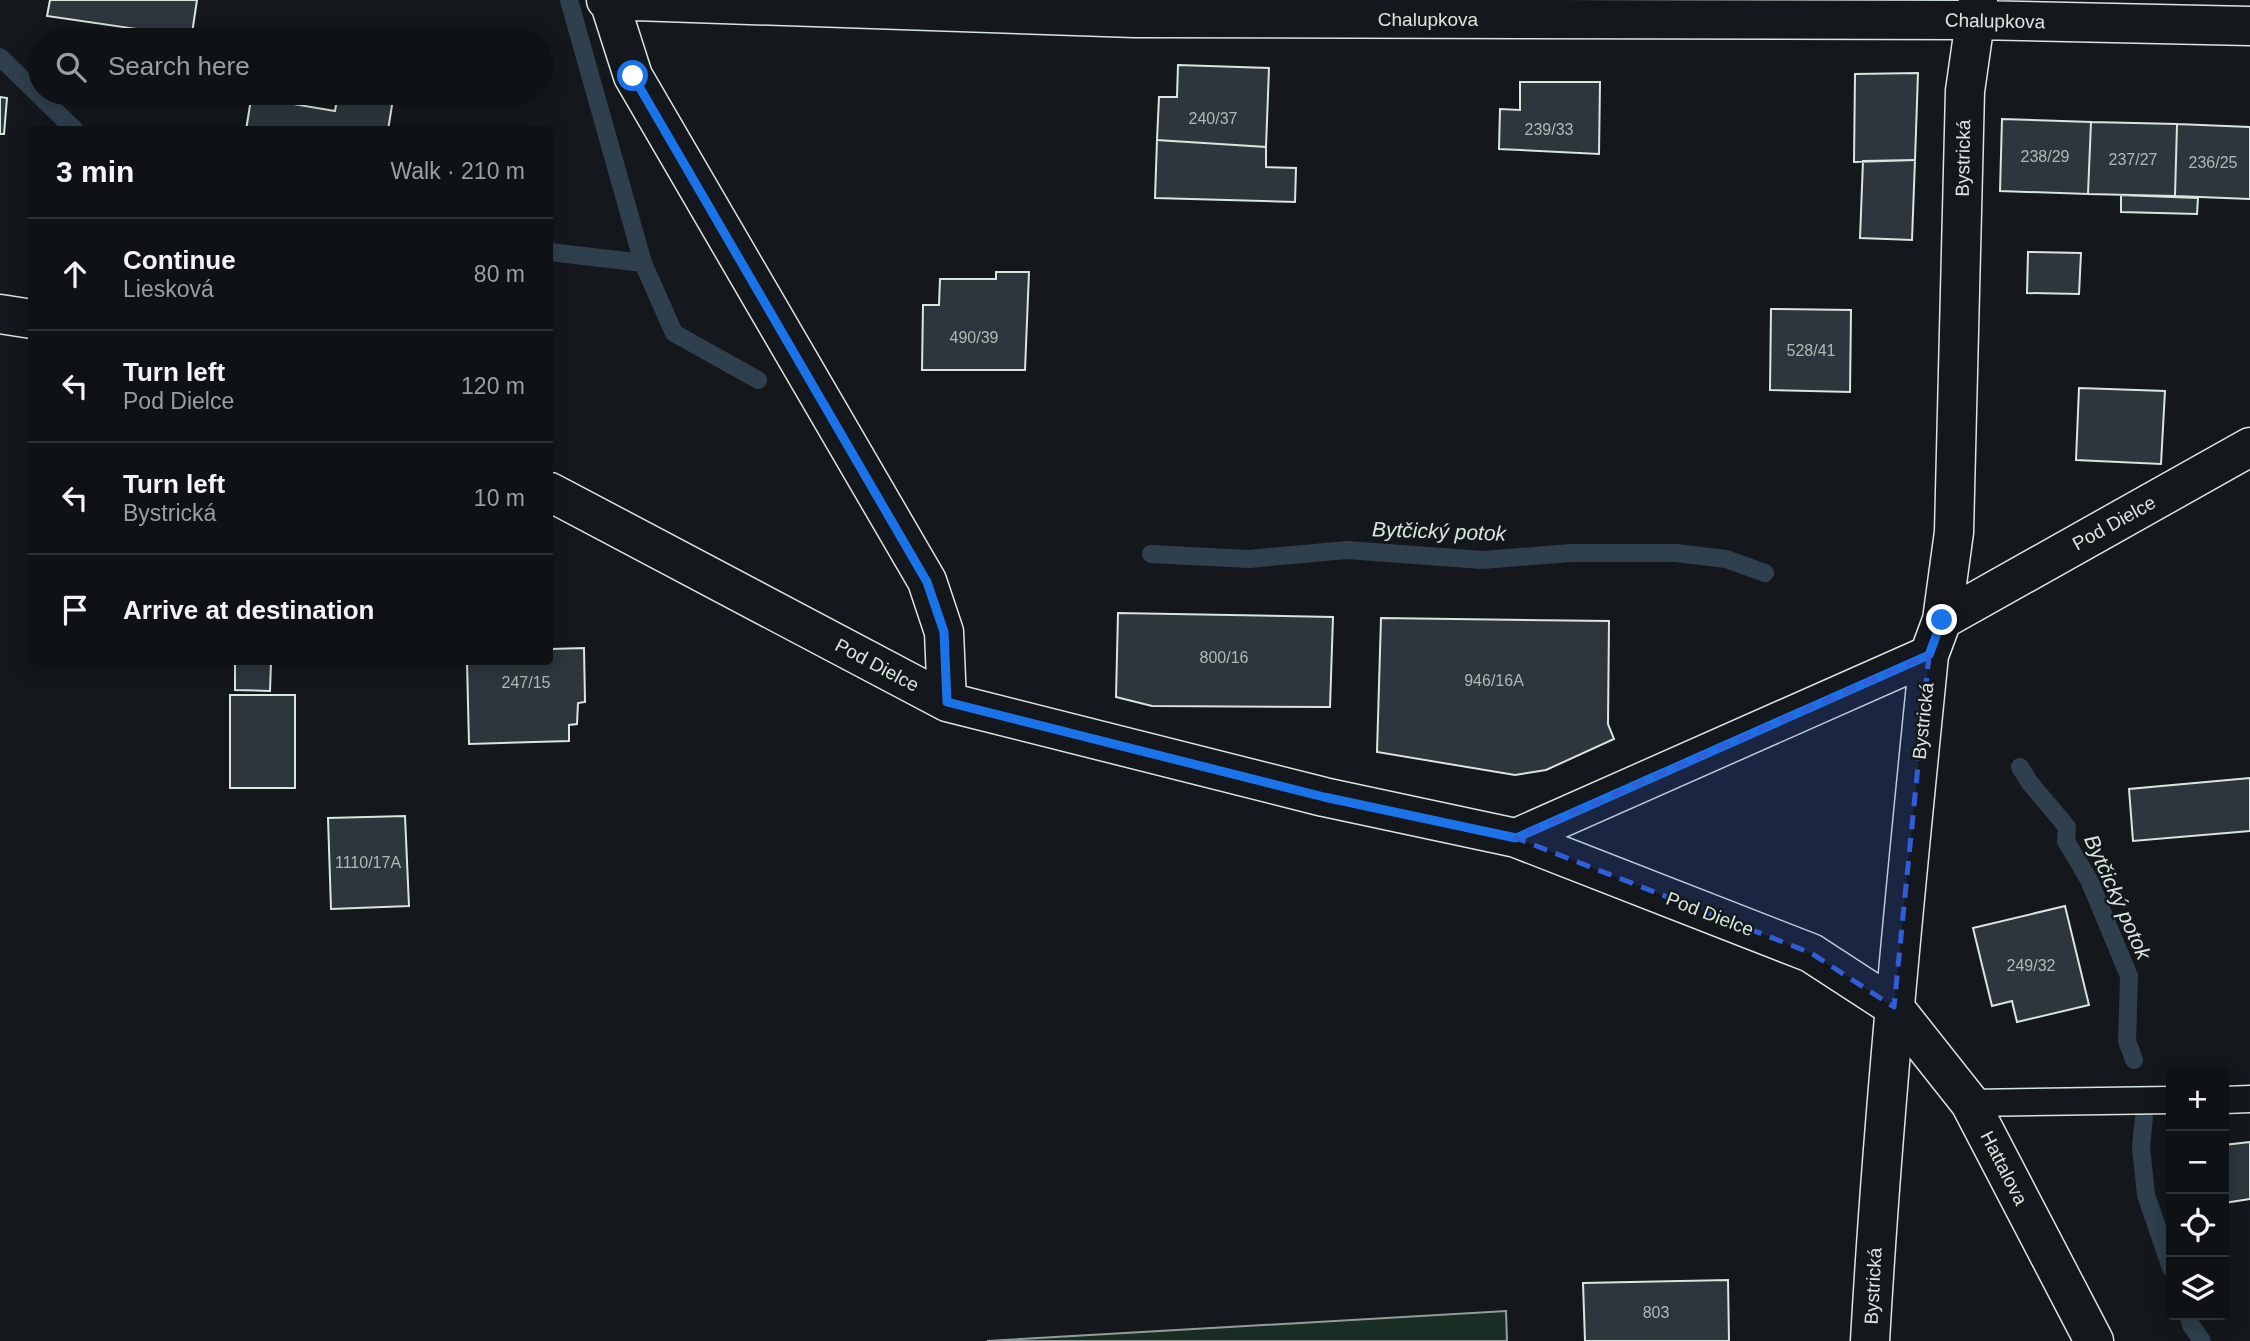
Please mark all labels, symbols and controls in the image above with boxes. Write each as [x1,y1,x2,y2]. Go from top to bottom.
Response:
street label: Chalupkova [1378,9,1479,30]
street label: Chalupkova [1945,10,2046,32]
search box [28,28,553,105]
icon: search [52,48,90,86]
text: Search here [108,51,250,81]
route start [617,60,648,91]
house number: 240/37 [1189,110,1238,127]
street label: Bystrická [1952,119,1974,197]
house number: 239/33 [1525,121,1574,138]
house number: 238/29 [2021,148,2070,165]
house number: 237/27 [2109,151,2158,168]
house number: 236/25 [2189,154,2238,171]
text: 3 min [56,155,134,188]
text: Walk · 210 m [390,158,525,184]
text: Continue [123,245,236,275]
icon: ahead [56,255,94,293]
text: 80 m [474,261,525,287]
text: Liesková [123,276,214,302]
house number: 490/39 [950,329,999,346]
house number: 528/41 [1787,342,1836,359]
text: Turn left [123,357,225,387]
icon: left [56,367,94,405]
text: 120 m [461,373,525,399]
text: Pod Dielce [123,388,234,414]
text: Turn left [123,469,225,499]
icon: left [56,479,94,517]
text: 10 m [474,485,525,511]
street label: Pod Dielce [2069,492,2159,554]
text: Bystrická [123,500,216,526]
water label: Bytčický potok [1372,517,1508,545]
icon: arrive [56,591,94,629]
text: Arrive at destination [123,595,374,625]
route end [1926,604,1957,635]
street label: Pod Dielce [832,634,922,696]
house number: 800/16 [1200,649,1249,666]
house number: 946/16A [1464,672,1524,689]
house number: 247/15 [502,674,551,691]
street label: Bystrická [1909,681,1938,760]
water label: Bytčický potok [2080,831,2156,964]
house number: 1110/17A [335,854,401,871]
street label: Pod Dielce [1663,888,1757,940]
house number: 249/32 [2007,957,2056,974]
map controls [2166,1068,2229,1320]
button: + [2166,1068,2229,1131]
street label: Hattalova [1976,1127,2032,1209]
button: − [2166,1131,2229,1194]
button: locate [2166,1194,2229,1257]
street label: Bystrická [1860,1247,1886,1325]
button: layers [2166,1257,2229,1320]
house number: 803 [1643,1304,1669,1321]

